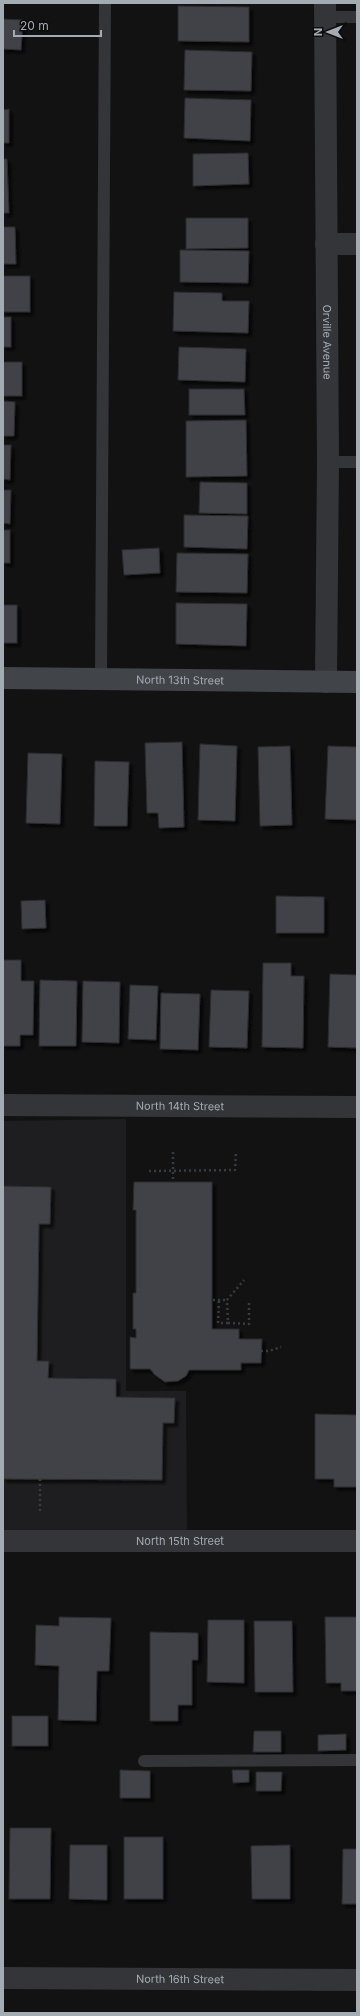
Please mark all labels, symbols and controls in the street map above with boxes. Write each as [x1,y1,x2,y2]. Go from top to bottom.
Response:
scale bar [14,12,101,38]
north arrow [308,12,348,52]
text: 20 m [20,18,49,33]
text: N [311,28,325,36]
street label: Orville Avenue [320,304,334,380]
street label: North 13th Street [136,673,224,688]
street label: North 14th Street [136,1099,225,1113]
street label: North 15th Street [136,1534,224,1548]
street label: North 16th Street [136,1972,224,1986]

